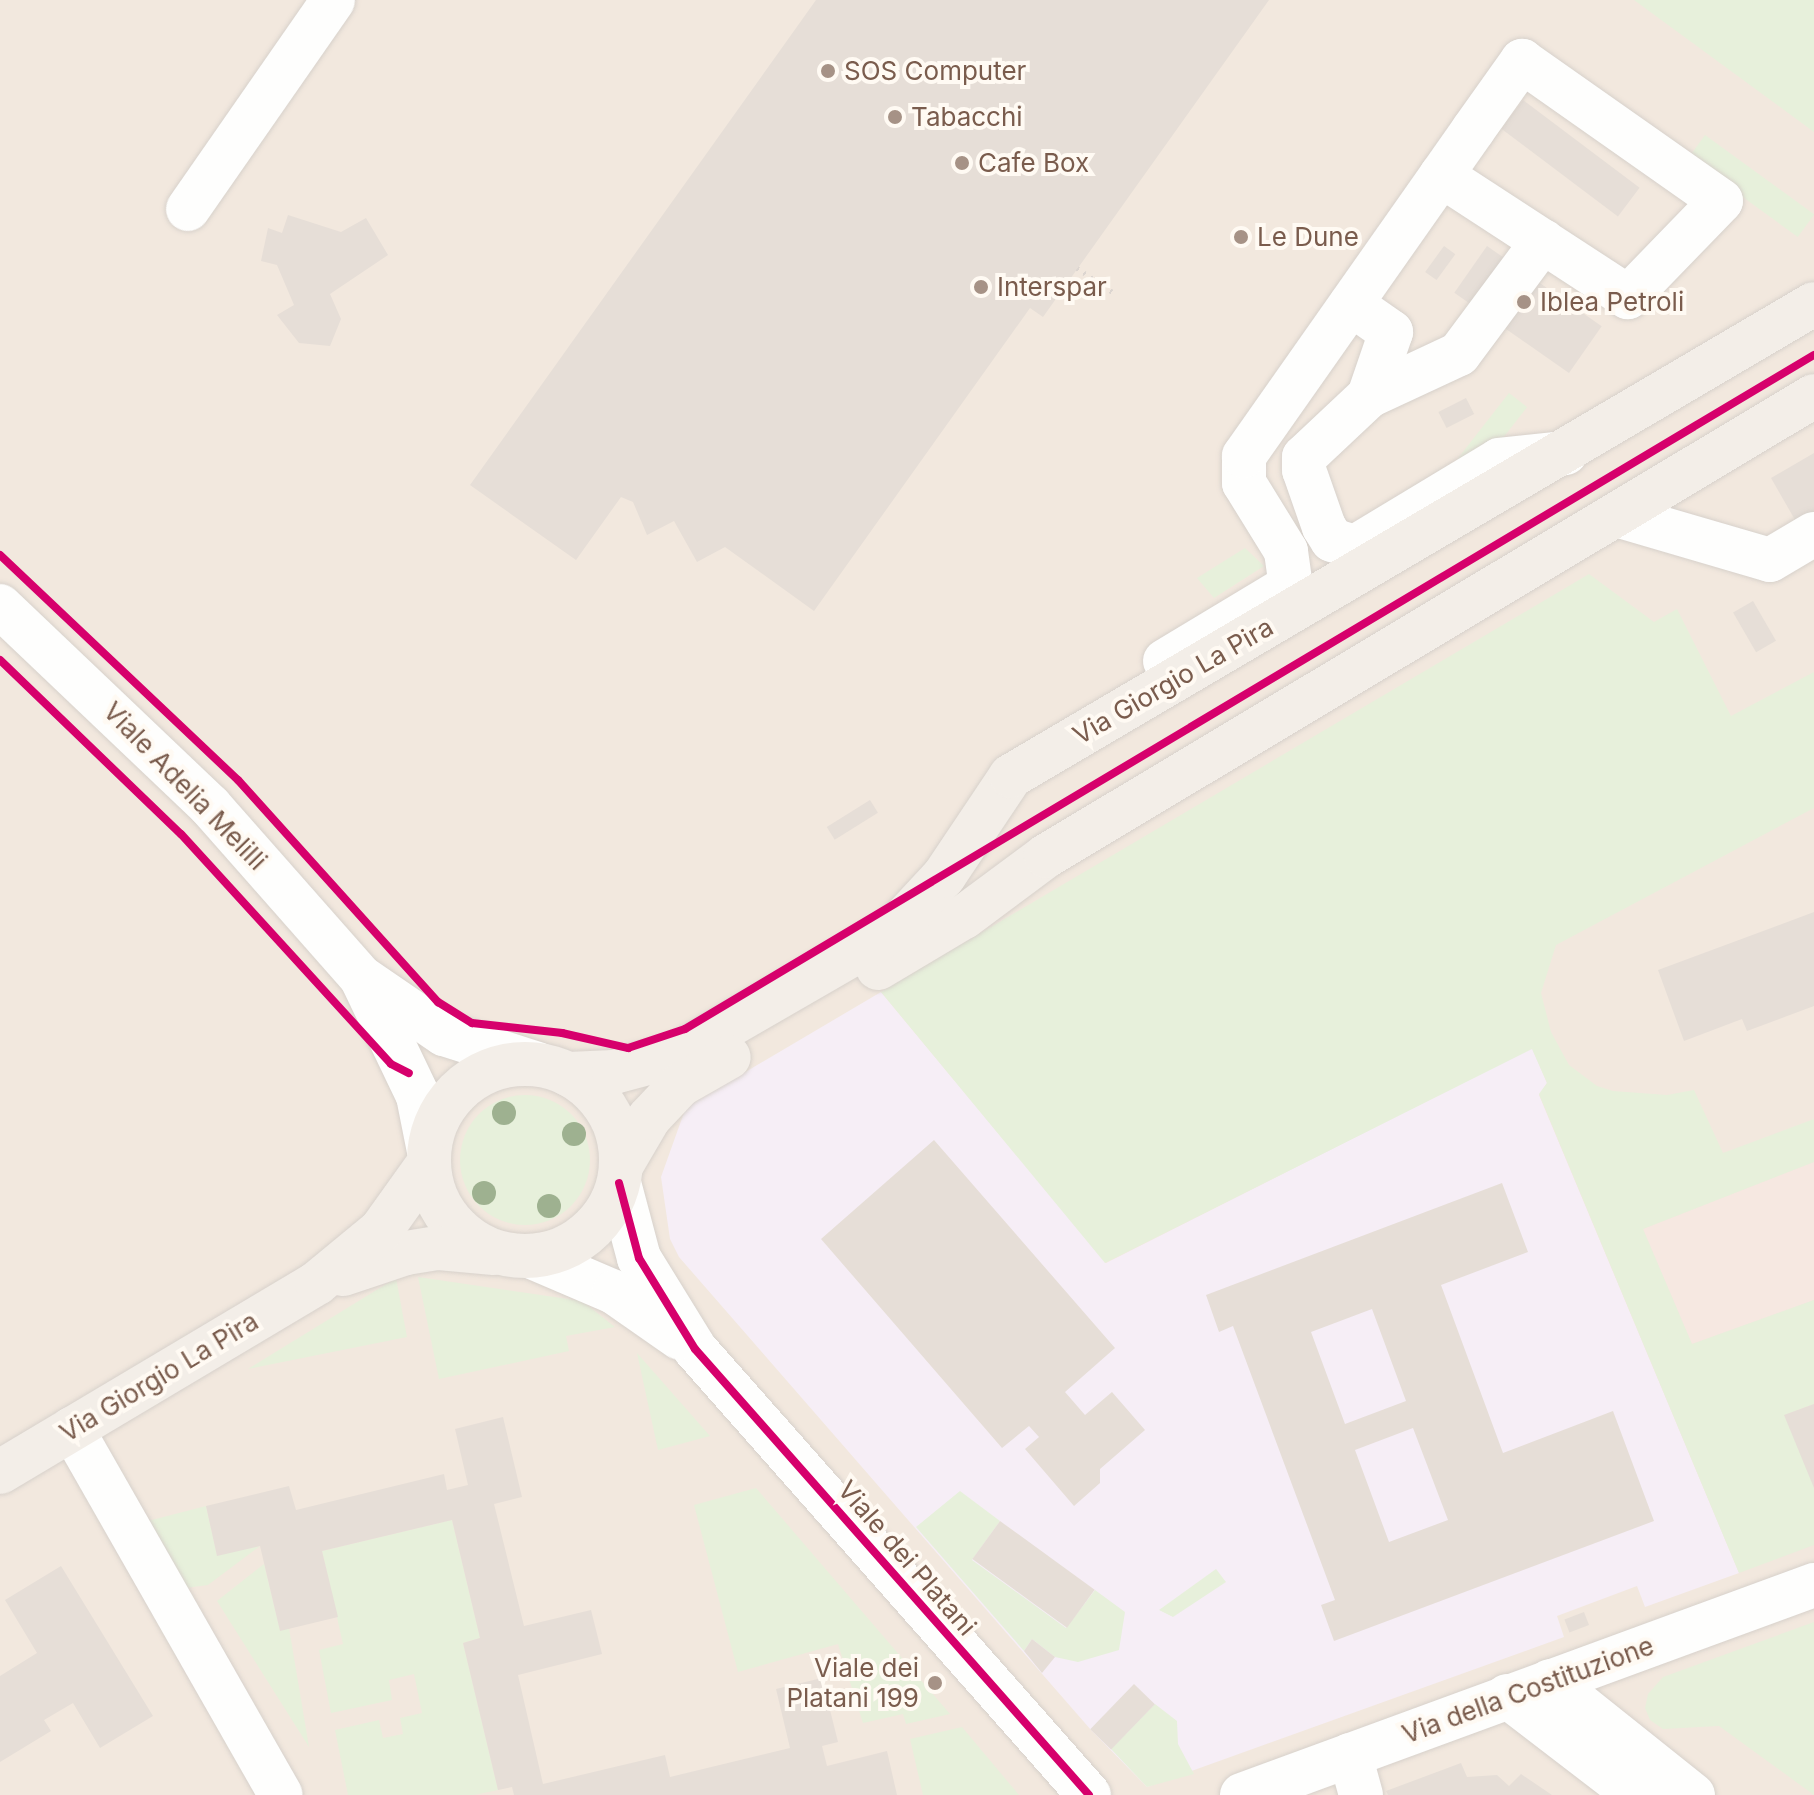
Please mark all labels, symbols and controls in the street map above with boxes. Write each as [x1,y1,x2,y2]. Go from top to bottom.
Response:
place label: SOS Computer [844,55,1026,87]
marker: SOS Computer [819,62,837,80]
place label: Tabacchi [911,101,1023,133]
marker: Tabacchi [886,108,904,126]
place label: Cafe Box [978,147,1089,179]
marker: Cafe Box [953,154,971,172]
place label: Le Dune [1257,221,1359,253]
marker: Le Dune [1232,228,1250,246]
place label: Interspar [997,271,1107,303]
marker: Interspar [972,278,990,296]
place label: Iblea Petroli [1540,286,1684,318]
marker: Iblea Petroli [1515,293,1533,311]
street label: Via Giorgio La Pira [1067,611,1279,751]
street label: Viale Adelia Melilli [97,696,273,876]
street label: Via Giorgio La Pira [54,1305,264,1449]
street label: Viale dei Platani [831,1474,983,1642]
street label: Via della Costituzione [1398,1630,1658,1750]
place label: Viale dei Platani 199 [786,1652,919,1714]
marker: Viale dei Platani 199 [926,1674,944,1692]

